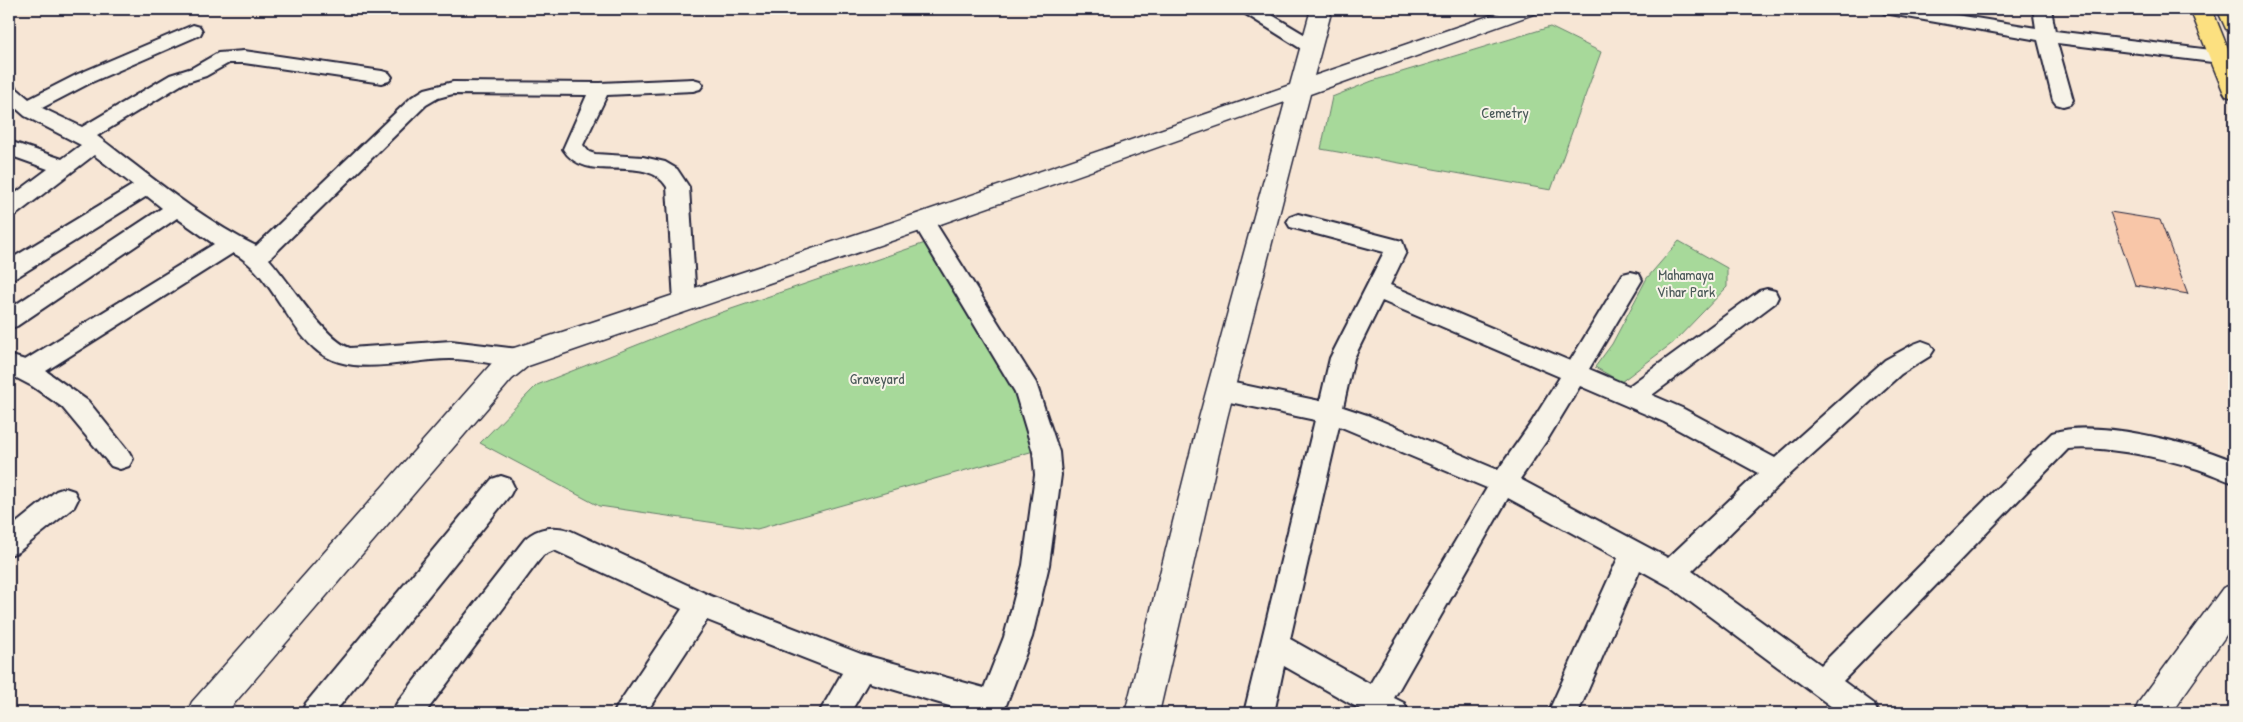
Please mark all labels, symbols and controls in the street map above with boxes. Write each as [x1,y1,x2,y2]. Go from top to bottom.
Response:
park label: Cemetry [1481,102,1529,123]
park label: Mahamaya Vihar Park [1657,264,1715,302]
park label: Graveyard [850,368,904,389]

